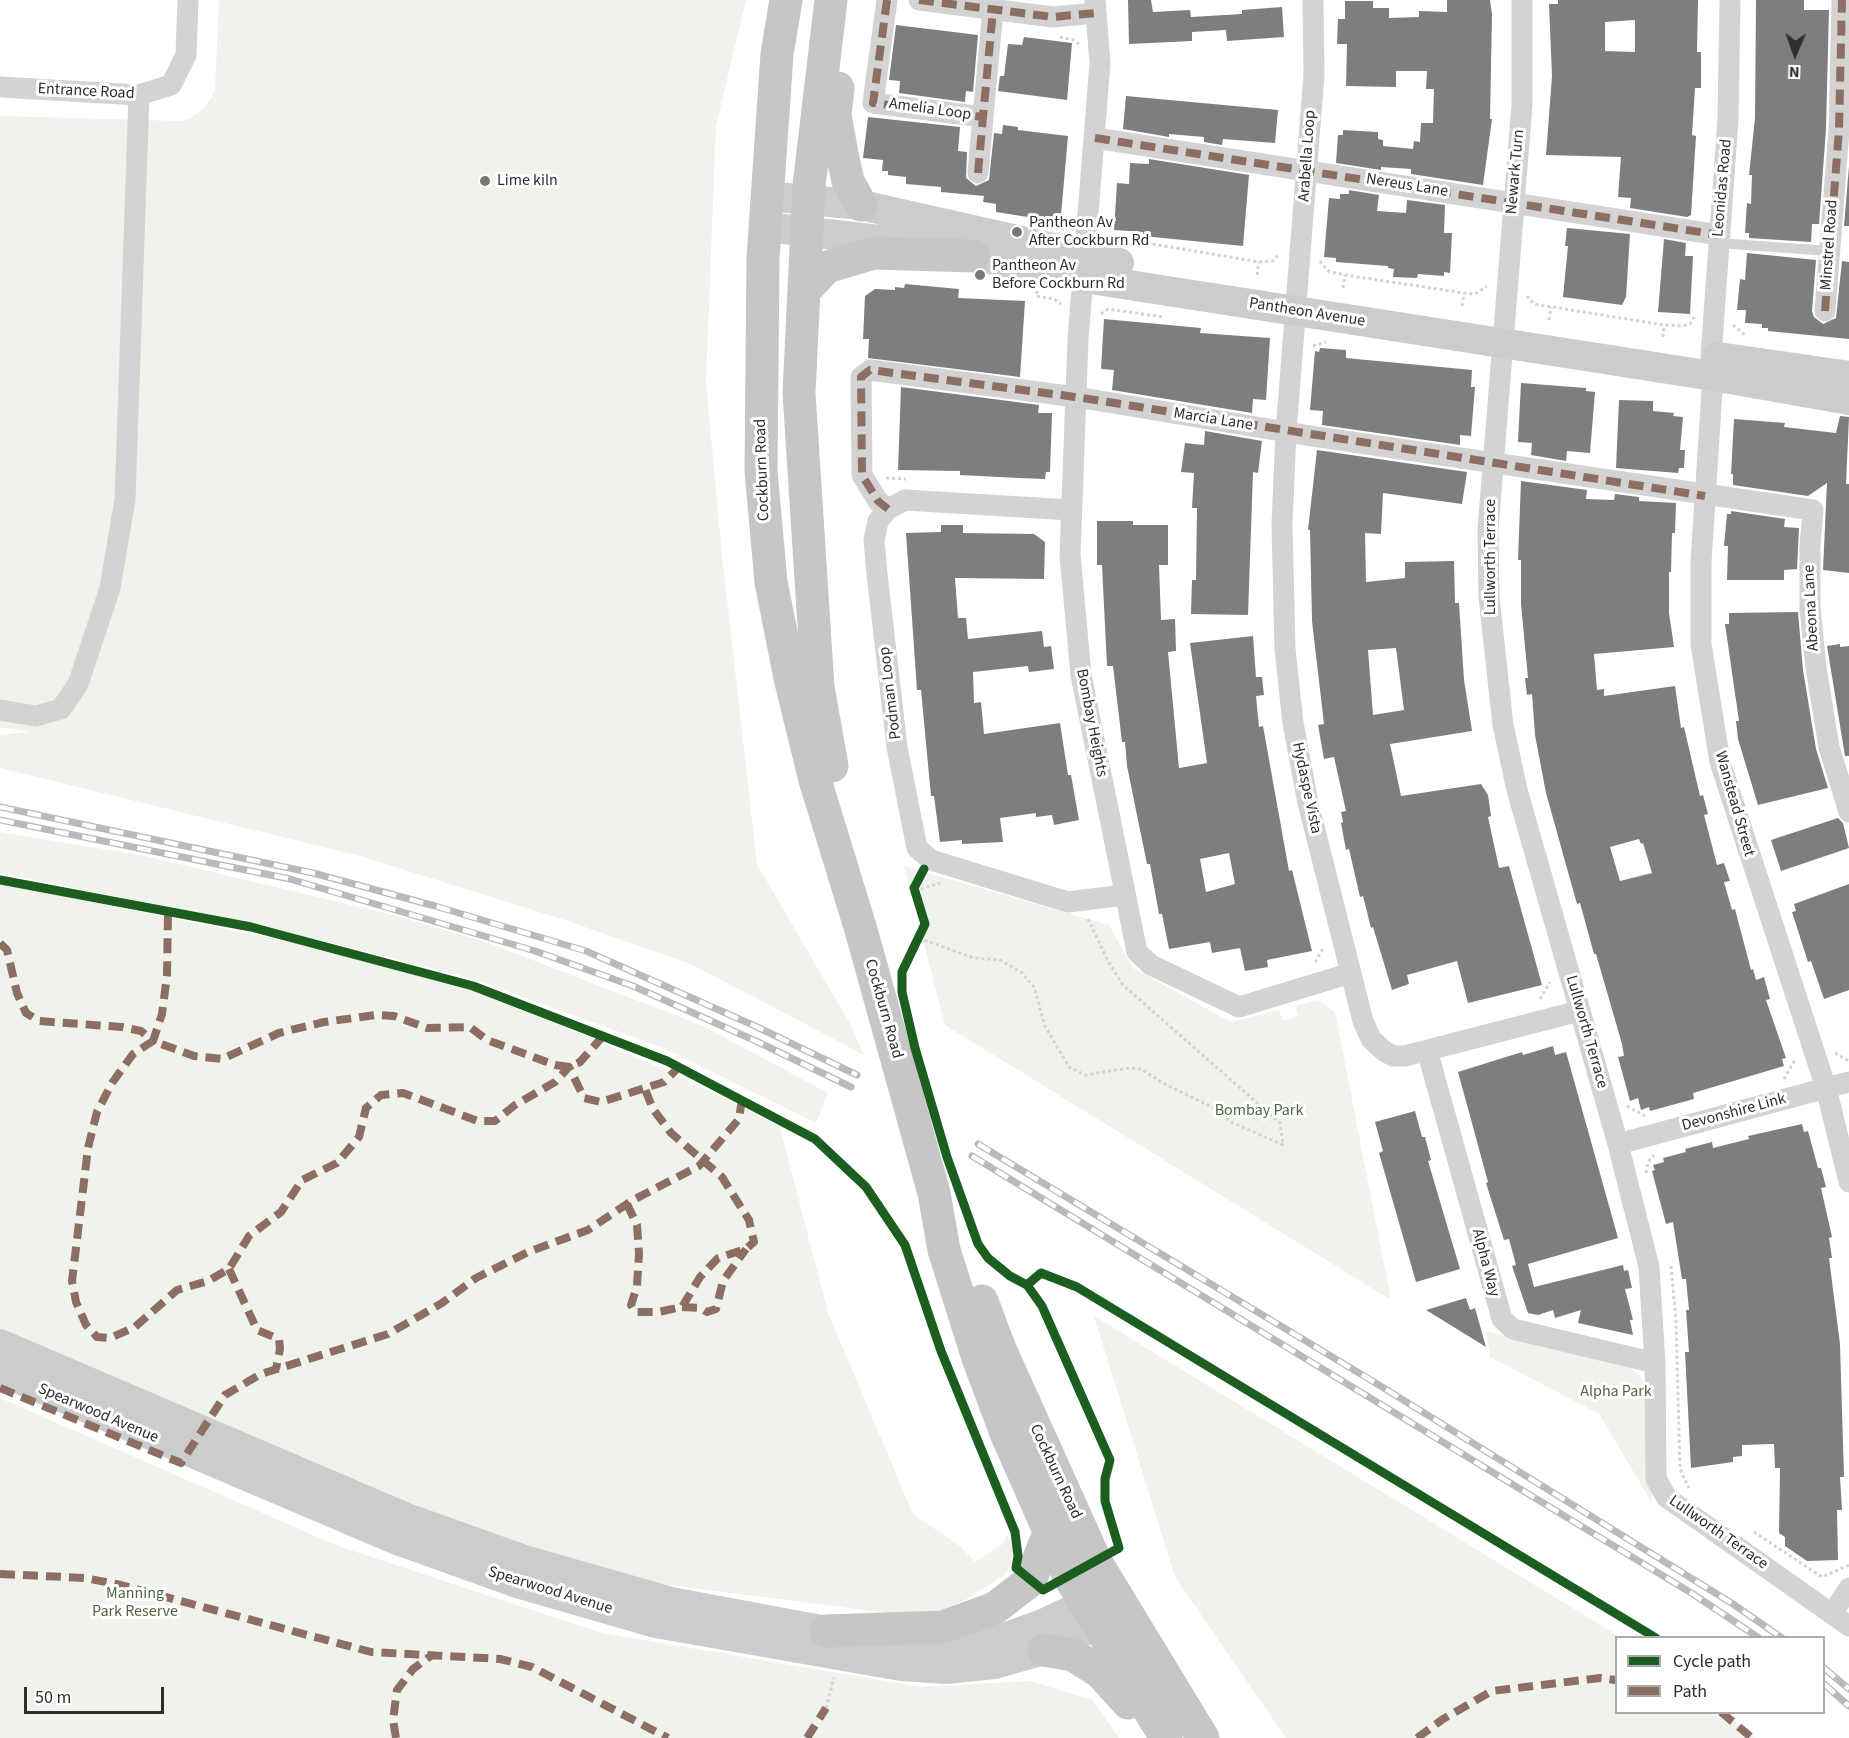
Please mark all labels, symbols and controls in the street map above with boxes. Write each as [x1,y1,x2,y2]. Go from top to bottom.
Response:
north arrow [1765,24,1825,84]
text: N [1789,61,1800,83]
street label: Entrance Road [37,80,135,104]
street label: Amelia Loop [888,95,972,125]
street label: Arabella Loop [1295,109,1321,203]
street label: Newark Turn [1503,129,1529,215]
street label: Leonidas Road [1709,138,1737,238]
street label: Nereus Lane [1365,170,1449,202]
place label: Lime kiln [497,171,558,191]
marker: Lime kiln [478,174,492,188]
street label: Minstrel Road [1817,199,1843,291]
place label: Pantheon Av After Cockburn Rd [1029,213,1149,251]
marker: Pantheon Av After Cockburn Rd [1010,225,1024,239]
place label: Pantheon Av Before Cockburn Rd [992,256,1125,294]
marker: Pantheon Av Before Cockburn Rd [973,268,987,282]
street label: Pantheon Avenue [1248,294,1366,332]
street label: Marcia Lane [1172,404,1254,436]
street label: Cockburn Road [752,418,774,522]
street label: Lullworth Terrace [1481,499,1501,615]
street label: Abeona Lane [1800,564,1824,652]
street label: Podman Loop [876,646,906,740]
street label: Bombay Heights [1071,667,1111,779]
street label: Hydaspe Vista [1287,740,1325,836]
street label: Wanstead Street [1710,749,1758,859]
street label: Cockburn Road [860,957,906,1061]
street label: Lullworth Terrace [1561,973,1611,1091]
street label: Devonshire Link [1680,1090,1788,1136]
park label: Bombay Park [1215,1101,1303,1121]
street label: Alpha Way [1467,1227,1503,1299]
street label: Spearwood Avenue [35,1380,161,1448]
park label: Alpha Park [1580,1382,1652,1402]
street label: Cockburn Road [1025,1422,1085,1522]
street label: Lullworth Terrace [1665,1492,1771,1574]
street label: Spearwood Avenue [485,1563,615,1619]
park label: Manning Park Reserve [92,1584,178,1622]
legend [1615,1636,1825,1714]
text: Cycle path [1673,1649,1751,1674]
scale bar [27,1675,166,1713]
text: Path [1673,1679,1707,1704]
text: 50 m [35,1685,71,1710]

